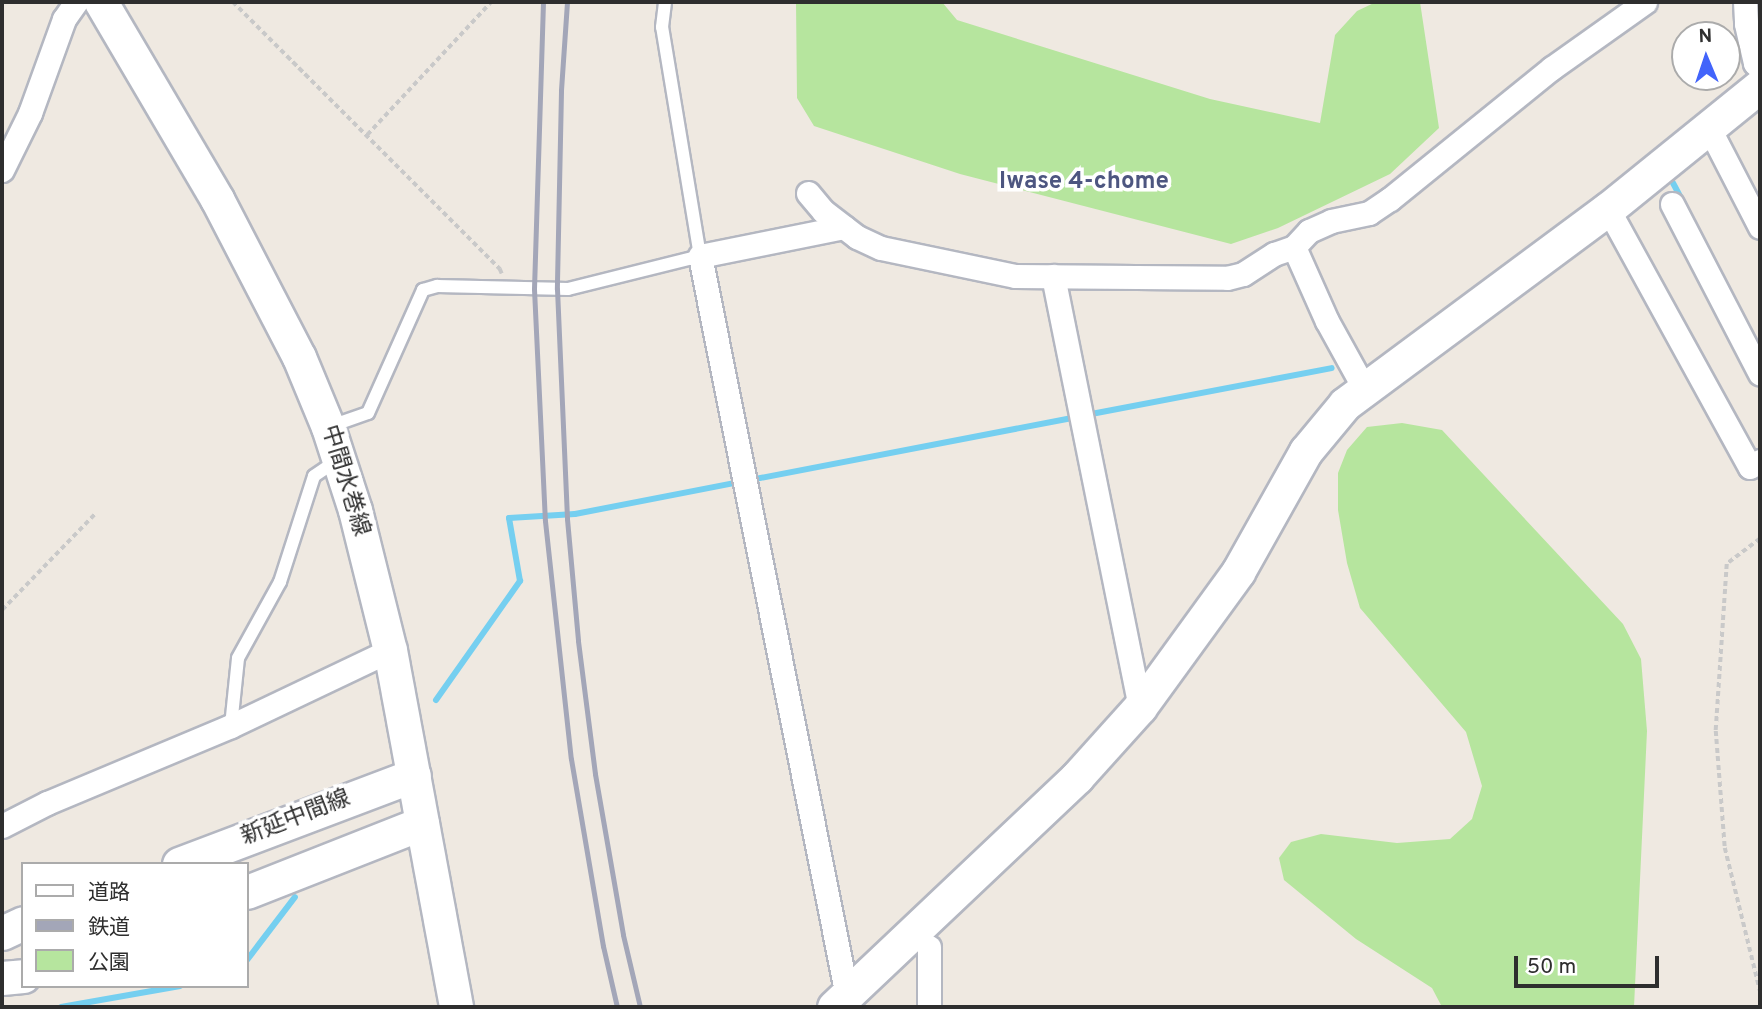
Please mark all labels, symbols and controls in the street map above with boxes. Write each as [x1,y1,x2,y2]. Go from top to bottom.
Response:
north arrow [1671,21,1741,91]
text: N [1698,25,1713,49]
district label: Iwase 4-chome [999,169,1169,197]
street label: 中間水巻線 [314,422,374,540]
street label: 新延中間線 [237,786,355,852]
legend [21,862,248,988]
text: 道路 [88,880,130,907]
text: 鉄道 [88,915,130,942]
scale bar [1517,942,1662,986]
text: 公園 [88,950,130,977]
text: 50 m [1527,954,1576,981]

